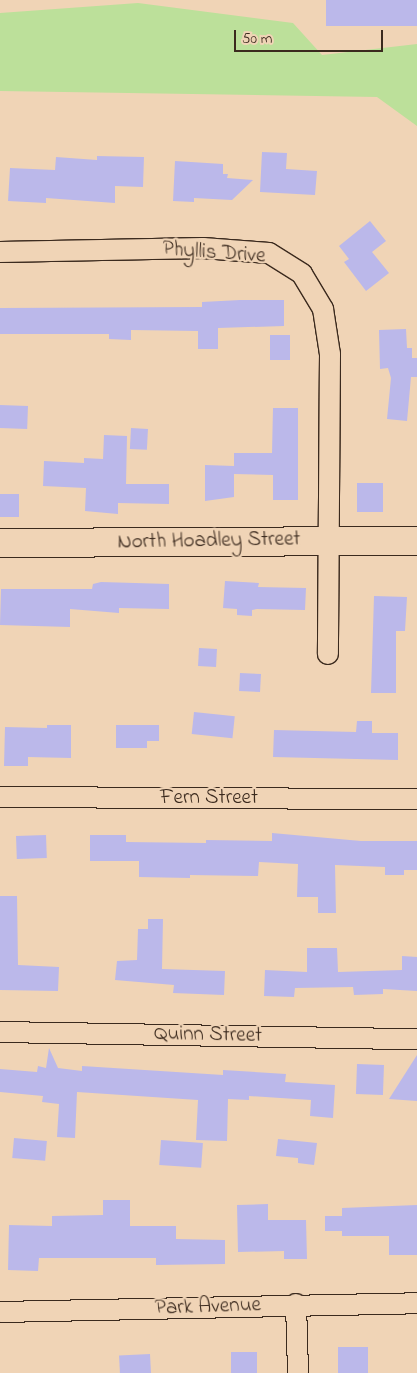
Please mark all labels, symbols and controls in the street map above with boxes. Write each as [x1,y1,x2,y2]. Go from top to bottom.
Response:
scale bar [237,20,386,52]
text: 50 m [242,28,272,50]
street label: Phyllis Drive [162,237,266,269]
street label: North Hoadley Street [117,527,301,555]
street label: Fern Street [160,785,258,811]
street label: Quinn Street [154,1021,262,1049]
street label: Park Avenue [155,1293,261,1321]

